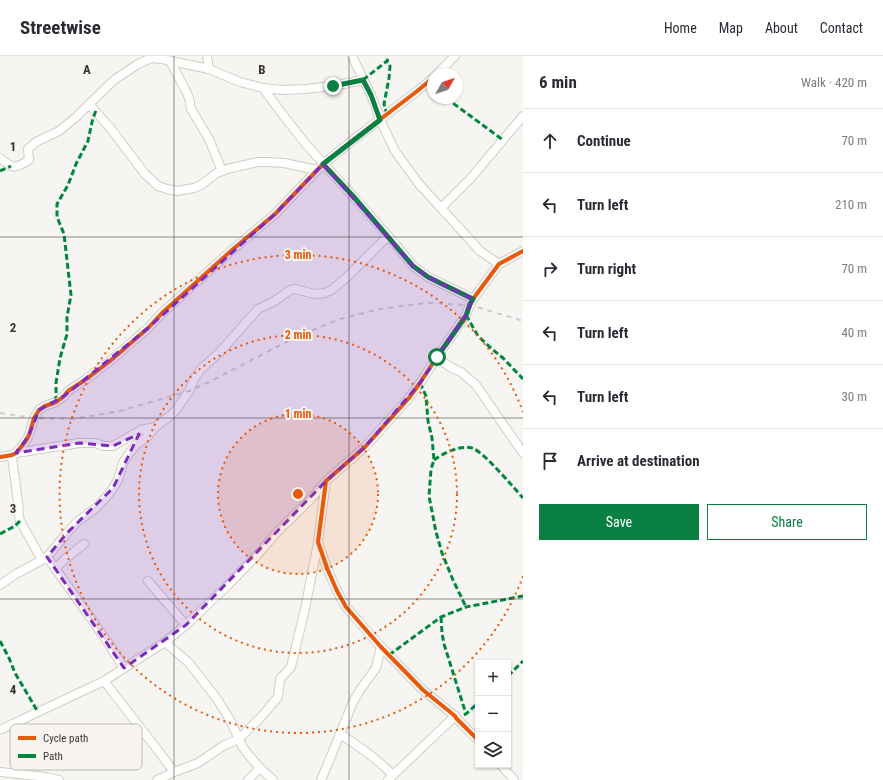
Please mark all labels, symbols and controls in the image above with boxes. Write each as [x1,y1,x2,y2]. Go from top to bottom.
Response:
text: Streetwise [20,16,101,39]
text: Home [664,20,697,36]
text: Map [719,20,743,36]
text: About [765,20,798,36]
text: Contact [820,20,863,36]
text: A [83,62,91,77]
text: B [258,62,266,77]
north arrow [427,68,463,104]
text: 6 min [539,72,577,92]
text: Walk · 420 m [801,75,867,90]
route end [324,77,342,95]
icon: ahead [539,130,561,152]
text: Continue [577,132,631,150]
text: 70 m [841,133,867,148]
text: 1 [10,139,16,154]
icon: left [539,194,561,216]
text: Turn left [577,196,628,214]
text: 210 m [835,197,867,212]
text: 3 min [285,248,311,262]
icon: right [539,258,561,280]
text: Turn right [577,260,636,278]
text: 70 m [841,261,867,276]
text: 2 [10,320,17,335]
icon: left [539,322,561,344]
text: Turn left [577,324,628,342]
text: 40 m [841,325,867,340]
text: 2 min [285,328,311,342]
route start [428,348,446,366]
icon: left [539,386,561,408]
text: Turn left [577,388,628,406]
text: 30 m [841,389,867,404]
text: 1 min [285,407,311,421]
icon: arrive [539,450,561,472]
text: Arrive at destination [577,452,700,470]
centre of rings [291,487,305,501]
text: 3 [10,501,16,516]
button: Save [539,504,699,540]
button: Share [707,504,867,540]
map controls [475,660,511,768]
button: + [475,660,511,696]
text: 4 [10,682,17,697]
button: − [475,696,511,732]
legend [10,724,142,770]
text: Cycle path [43,732,88,745]
button: layers [475,732,511,768]
text: Path [43,750,63,763]

